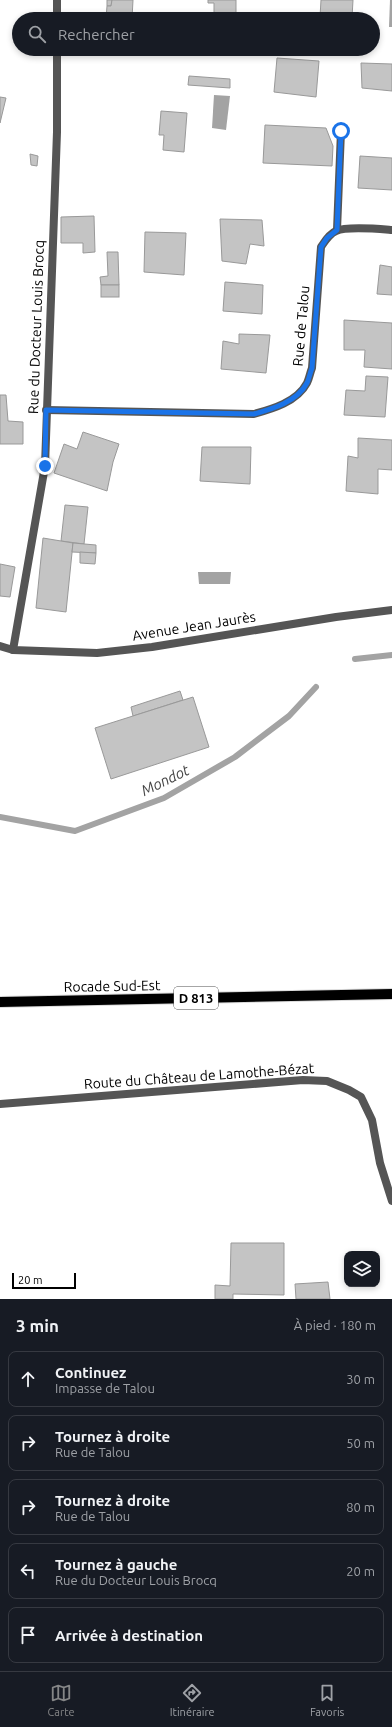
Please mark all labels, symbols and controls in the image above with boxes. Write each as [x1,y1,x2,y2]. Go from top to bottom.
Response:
search box [12,12,380,56]
icon: search [26,23,48,45]
text: Rechercher [58,26,135,43]
route start [332,122,350,140]
street label: Rue du Docteur Louis Brocq [25,240,47,414]
street label: Rue de Talou [289,285,313,367]
route end [36,457,54,475]
street label: Avenue Jean Jaurès [131,608,257,644]
water label: Mondot [138,761,192,799]
street label: Rocade Sud-Est [64,977,161,995]
road number: D 813 [174,987,218,1009]
street label: Route du Château de Lamothe-Bézat [83,1060,315,1092]
map controls [344,1251,380,1287]
button: layers [344,1251,380,1287]
scale bar [12,1271,76,1290]
text: 20 m [18,1274,42,1286]
text: 3 min [16,1316,59,1335]
text: À pied · 180 m [294,1318,376,1332]
text: Continuez [55,1364,126,1381]
icon: ahead [17,1368,39,1390]
text: 30 m [346,1372,375,1386]
text: Impasse de Talou [55,1381,155,1395]
text: Tournez à droite [55,1428,170,1445]
icon: right [17,1432,39,1454]
text: 50 m [346,1436,375,1450]
text: Rue de Talou [55,1445,130,1459]
text: Tournez à droite [55,1492,170,1509]
icon: right [17,1496,39,1518]
text: 80 m [346,1500,375,1514]
text: Rue de Talou [55,1509,130,1523]
text: Tournez à gauche [55,1556,178,1573]
icon: left [17,1560,39,1582]
text: 20 m [346,1564,375,1578]
text: Rue du Docteur Louis Brocq [55,1573,217,1587]
icon: arrive [17,1624,39,1646]
text: Arrivée à destination [55,1627,203,1644]
tab: Carte [48,1682,75,1718]
tab: Itinéraire [170,1682,215,1718]
tab: Favoris [310,1682,344,1718]

